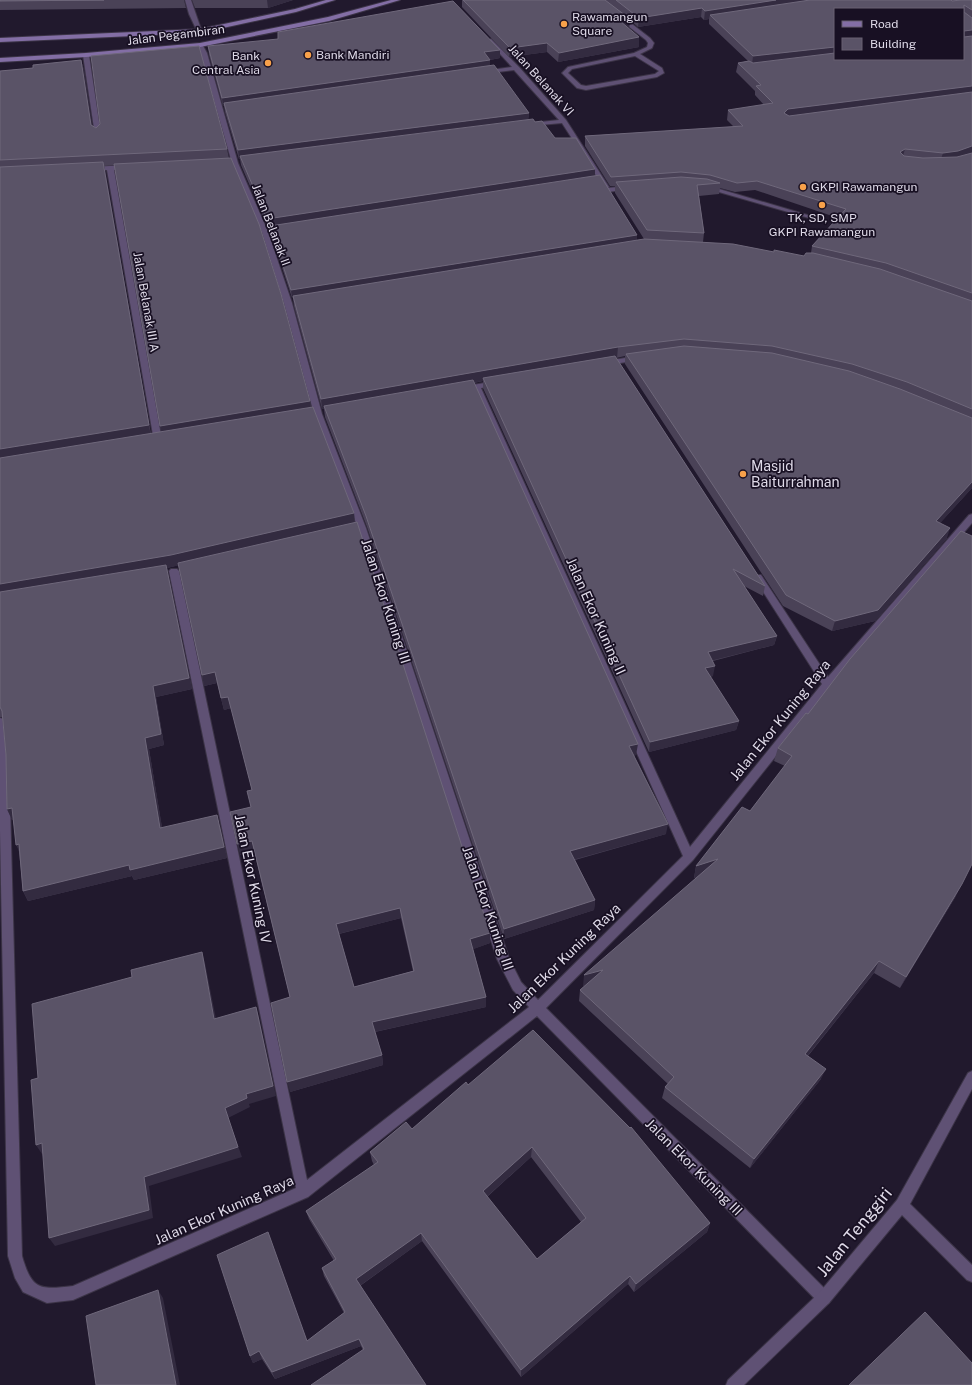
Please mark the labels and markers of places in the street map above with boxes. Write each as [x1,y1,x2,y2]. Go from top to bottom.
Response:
place label: Rawamangun Square [572,10,648,38]
marker: Rawamangun Square [559,19,569,29]
place label: Bank Mandiri [316,48,389,62]
place label: Bank Central Asia [192,49,260,77]
marker: Bank Mandiri [303,50,313,60]
marker: Bank Central Asia [263,58,273,68]
place label: GKPI Rawamangun [811,180,917,194]
marker: GKPI Rawamangun [798,182,808,192]
marker: TK, SD, SMP GKPI Rawamangun [817,200,827,210]
place label: TK, SD, SMP GKPI Rawamangun [769,211,875,239]
place label: Masjid Baiturrahman [751,458,840,490]
marker: Masjid Baiturrahman [738,469,748,479]

